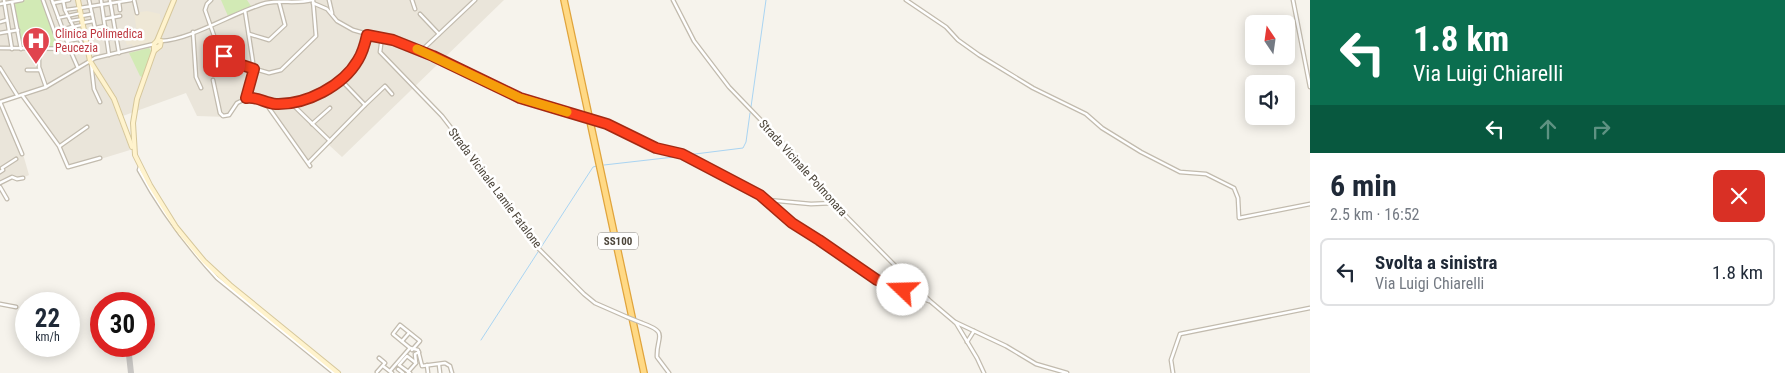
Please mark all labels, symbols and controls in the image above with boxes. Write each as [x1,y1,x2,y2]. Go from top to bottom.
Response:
north arrow [1245,15,1295,65]
map controls [1245,15,1295,125]
text: 1.8 km [1413,19,1509,60]
icon: left [1330,20,1395,85]
hospital icon: Clinica Polimedica Peucezia [21,26,51,65]
place label: Clinica Polimedica Peucezia [55,27,143,55]
pin [203,35,245,77]
icon: arrive [210,42,238,70]
text: Via Luigi Chiarelli [1413,61,1563,86]
button: sound [1245,75,1295,125]
icon: left [1481,115,1509,143]
icon: ahead [1534,115,1562,143]
icon: right [1587,115,1615,143]
street label: Strada Vicinale Polmonara [756,117,850,219]
street label: Strada Vicinale Lamie Fatalone [445,125,545,251]
text: 6 min [1330,168,1397,203]
button: close [1713,170,1765,222]
text: 2.5 km · 16:52 [1330,205,1420,224]
road number: SS100 [598,232,638,250]
text: Svolta a sinistra [1375,251,1497,274]
icon: left [1332,258,1360,286]
text: 1.8 km [1712,261,1763,284]
position arrow [876,263,928,315]
text: Via Luigi Chiarelli [1375,274,1484,293]
speed limit sign: 30 [90,292,155,357]
text: 22 [35,304,60,333]
text: km/h [35,330,60,344]

